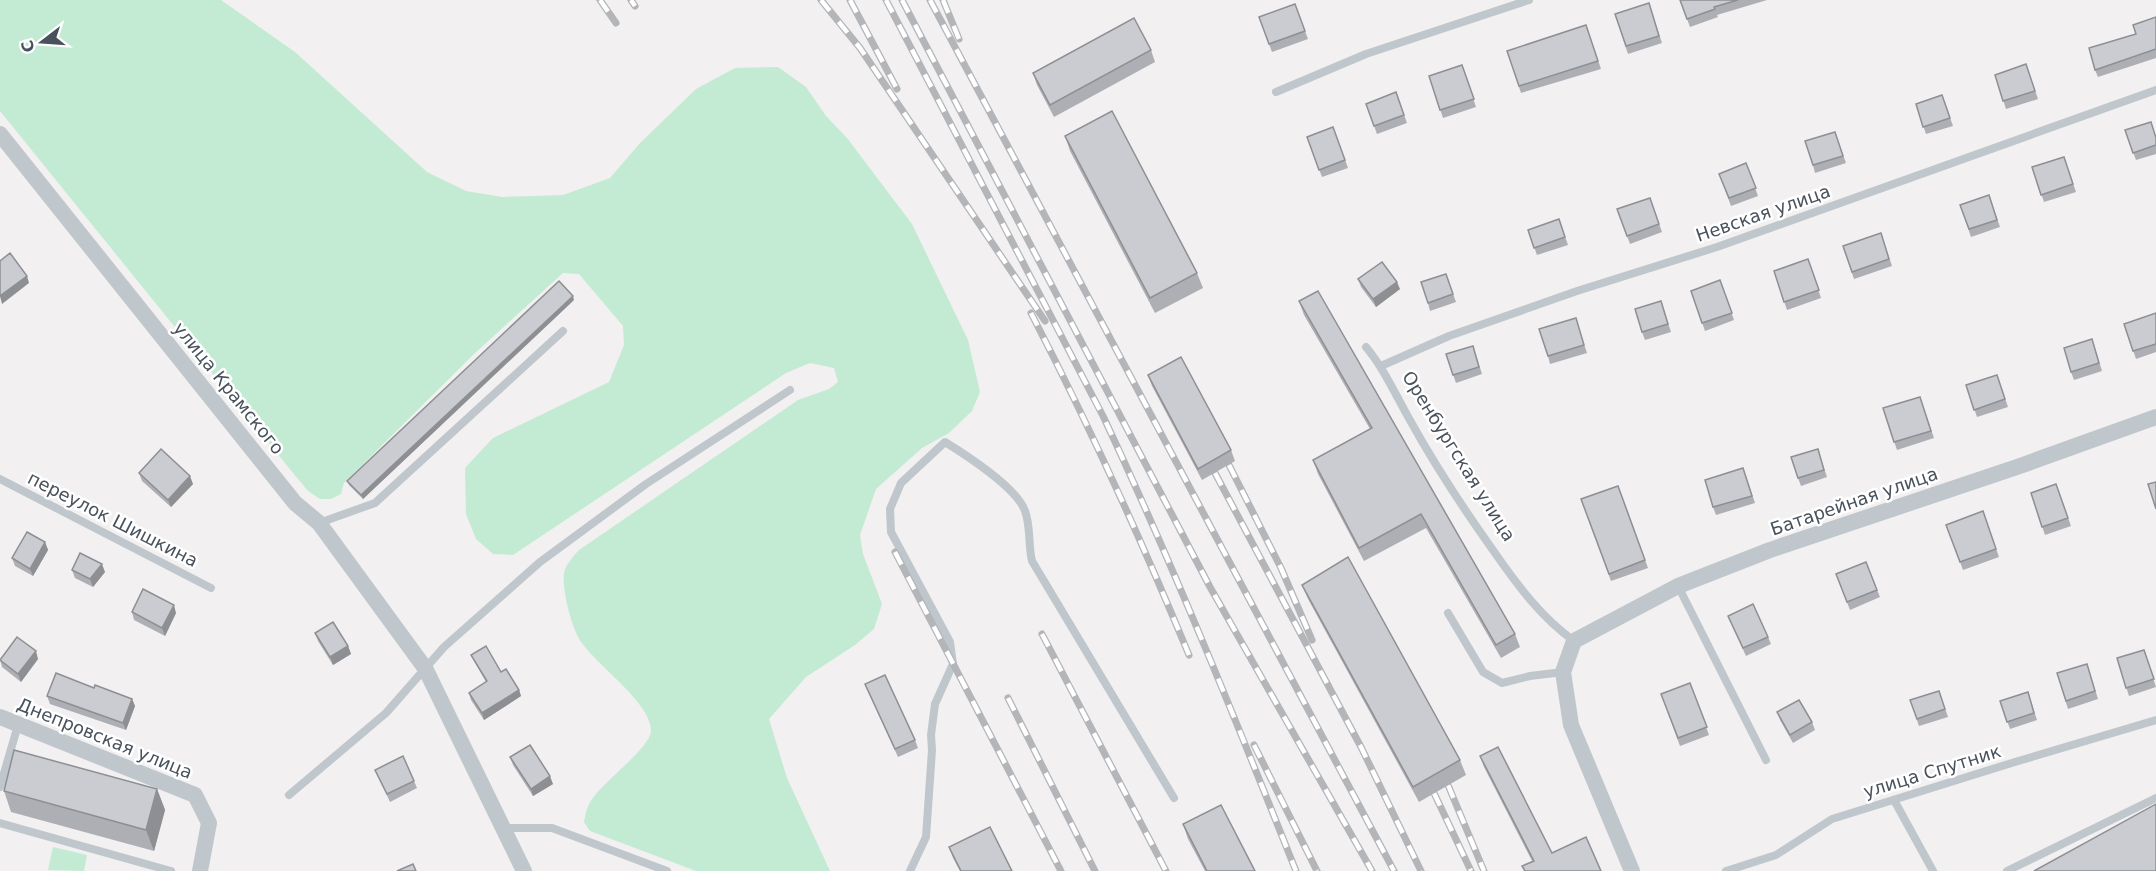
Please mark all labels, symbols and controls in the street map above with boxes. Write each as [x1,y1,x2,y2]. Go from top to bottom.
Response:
north arrow [12,12,72,72]
text: С [17,38,39,55]
street label: Невская улица [1693,180,1833,246]
street label: улица Крамского [169,318,289,458]
street label: Оренбургская улица [1398,367,1520,545]
street label: Батарейная улица [1768,462,1940,540]
street label: переулок Шишкина [25,467,201,571]
street label: Днепровская улица [14,693,196,783]
street label: улица Спутник [1861,740,2003,802]

